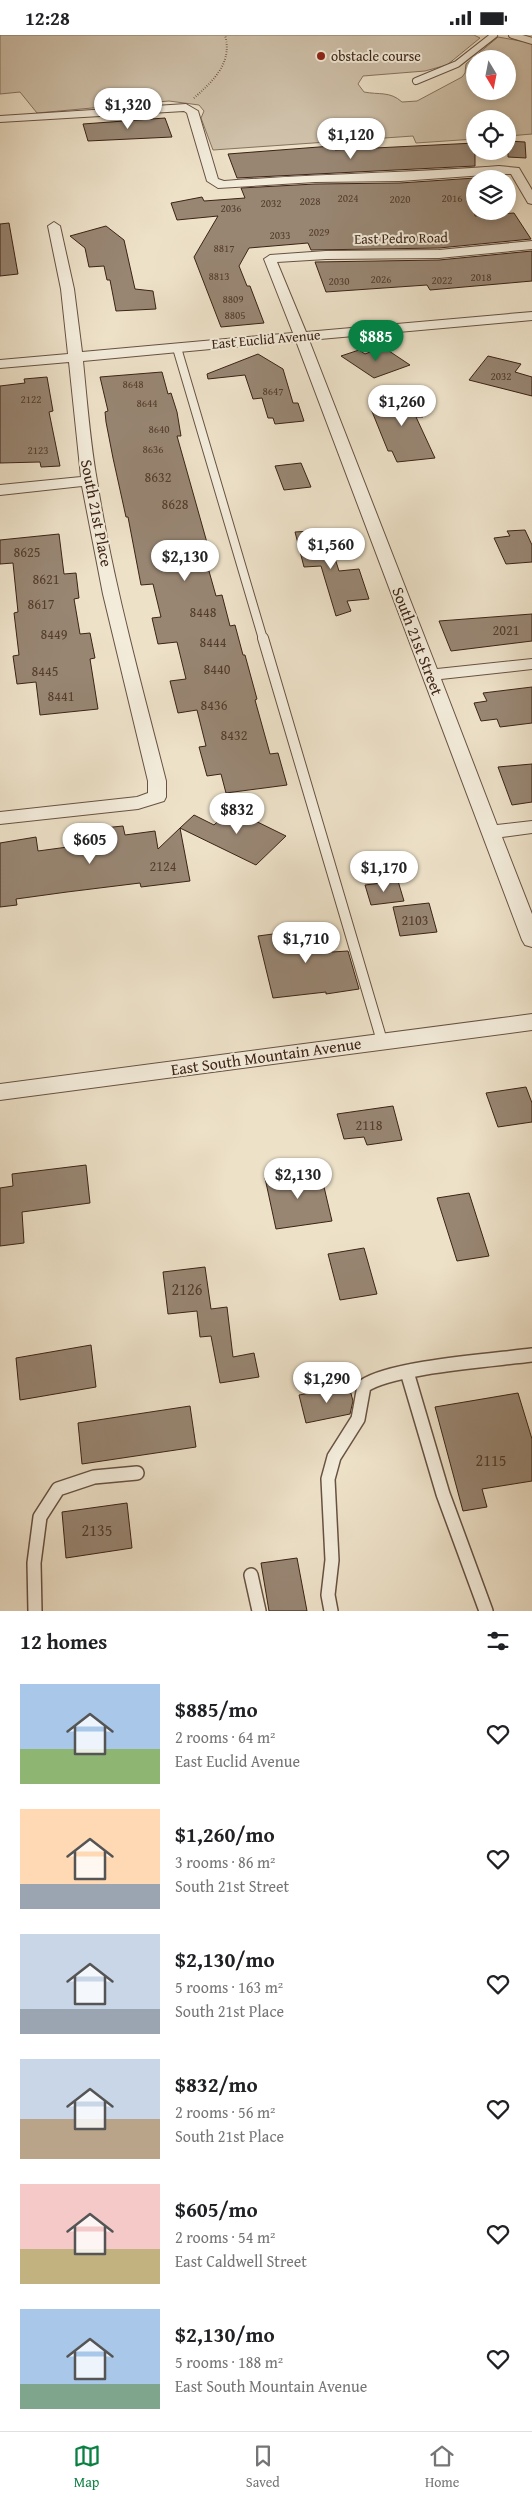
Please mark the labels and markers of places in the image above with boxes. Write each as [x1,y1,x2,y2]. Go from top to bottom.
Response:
place label: obstacle course [331,46,421,66]
marker: obstacle course [315,50,327,62]
pin: $1,320 [87,87,169,130]
pin: $1,120 [310,117,392,160]
pin: $885 [346,319,406,362]
pin: $1,260 [361,385,443,427]
pin: $1,560 [290,527,372,570]
pin: $2,130 [144,539,226,582]
pin: $832 [207,793,267,835]
pin: $605 [60,823,120,865]
pin: $1,170 [343,851,425,893]
pin: $1,710 [265,921,347,964]
pin: $2,130 [257,1157,339,1200]
pin: $1,290 [286,1361,368,1404]

